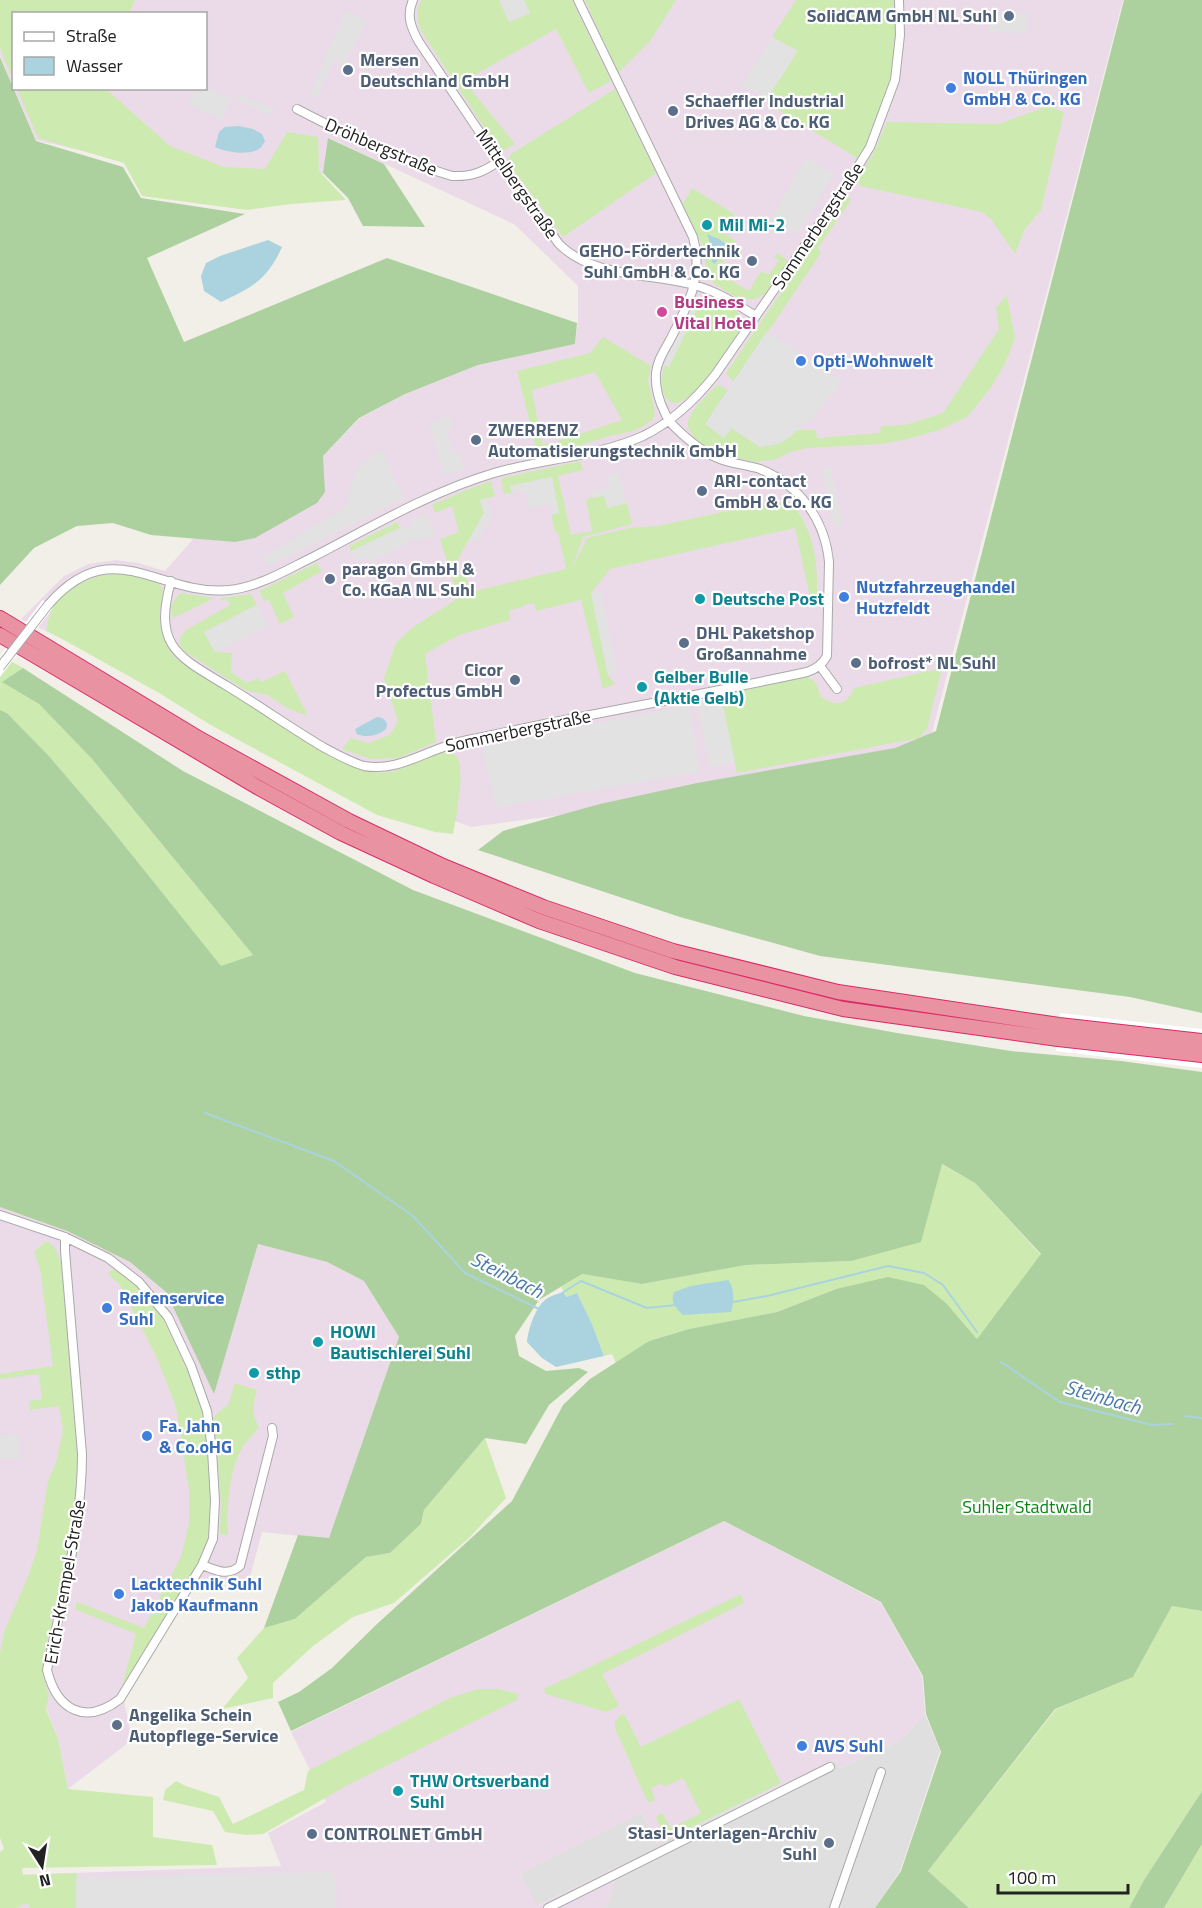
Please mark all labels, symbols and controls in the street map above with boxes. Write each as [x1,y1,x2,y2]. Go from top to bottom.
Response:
place label: SolidCAM GmbH NL Suhl [807,2,997,29]
marker: SolidCAM GmbH NL Suhl [1002,9,1016,23]
legend [12,12,207,90]
text: Straße [66,22,117,49]
place label: Mersen Deutschland GmbH [360,46,510,94]
text: Wasser [66,52,123,79]
marker: Mersen Deutschland GmbH [341,63,355,77]
place label: NOLL Thüringen GmbH & Co. KG [963,64,1088,112]
marker: NOLL Thüringen GmbH & Co. KG [944,81,958,95]
place label: Schaeffler Industrial Drives AG & Co. KG [685,87,844,135]
marker: Schaeffler Industrial Drives AG & Co. KG [666,104,680,118]
street label: Dröhbergstraße [321,111,442,182]
street label: Mittelbergstraße [470,123,565,244]
street label: Sommerbergstraße [765,157,870,295]
place label: Mil Mi-2 [719,211,785,238]
marker: Mil Mi-2 [700,218,714,232]
place label: GEHO-Fördertechnik Suhl GmbH & Co. KG [579,237,741,285]
marker: GEHO-Fördertechnik Suhl GmbH & Co. KG [745,254,759,268]
place label: Business Vital Hotel [674,288,756,336]
marker: Business Vital Hotel [655,305,669,319]
place label: Opti-Wohnwelt [813,347,934,374]
marker: Opti-Wohnwelt [794,354,808,368]
place label: ZWERRENZ Automatisierungstechnik GmbH [488,416,737,464]
marker: ZWERRENZ Automatisierungstechnik GmbH [469,433,483,447]
place label: ARI-contact GmbH & Co. KG [714,467,832,515]
marker: ARI-contact GmbH & Co. KG [695,484,709,498]
place label: paragon GmbH & Co. KGaA NL Suhl [342,555,475,603]
marker: paragon GmbH & Co. KGaA NL Suhl [323,572,337,586]
place label: Nutzfahrzeughandel Hutzfeldt [856,573,1015,621]
place label: Deutsche Post [712,585,824,612]
marker: Nutzfahrzeughandel Hutzfeldt [837,590,851,604]
marker: Deutsche Post [693,592,707,606]
place label: DHL Paketshop Großannahme [696,619,815,667]
marker: DHL Paketshop Großannahme [677,636,691,650]
place label: bofrost* NL Suhl [868,649,996,676]
place label: Cicor Profectus GmbH [376,656,503,704]
marker: bofrost* NL Suhl [849,656,863,670]
place label: Gelber Bulle (Aktie Gelb) [654,663,748,711]
marker: Cicor Profectus GmbH [508,673,522,687]
marker: Gelber Bulle (Aktie Gelb) [635,680,649,694]
street label: Sommerbergstraße [443,702,593,759]
water label: Steinbach [466,1243,550,1306]
place label: Reifenservice Suhl [119,1284,224,1332]
marker: Reifenservice Suhl [100,1301,114,1315]
place label: HOWI Bautischlerei Suhl [330,1318,471,1366]
marker: HOWI Bautischlerei Suhl [311,1335,325,1349]
place label: sthp [266,1359,301,1386]
marker: sthp [247,1366,261,1380]
water label: Steinbach [1062,1371,1146,1422]
place label: Fa. Jahn & Co.oHG [159,1412,232,1460]
marker: Fa. Jahn & Co.oHG [140,1429,154,1443]
park label: Suhler Stadtwald [962,1493,1092,1520]
street label: Erich-Krempel-Straße [37,1498,92,1666]
place label: Lacktechnik Suhl Jakob Kaufmann [131,1570,262,1618]
marker: Lacktechnik Suhl Jakob Kaufmann [112,1587,126,1601]
place label: Angelika Schein Autopflege-Service [129,1701,278,1749]
marker: Angelika Schein Autopflege-Service [110,1718,124,1732]
place label: AVS Suhl [814,1732,883,1759]
marker: AVS Suhl [795,1739,809,1753]
place label: THW Ortsverband Suhl [410,1767,549,1815]
marker: THW Ortsverband Suhl [391,1784,405,1798]
place label: Stasi-Unterlagen-Archiv Suhl [628,1819,817,1867]
place label: CONTROLNET GmbH [324,1820,483,1847]
marker: CONTROLNET GmbH [305,1827,319,1841]
north arrow [12,1836,72,1896]
marker: Stasi-Unterlagen-Archiv Suhl [822,1836,836,1850]
scale bar [998,1857,1128,1895]
text: 100 m [1007,1864,1056,1891]
text: N [37,1868,53,1894]

